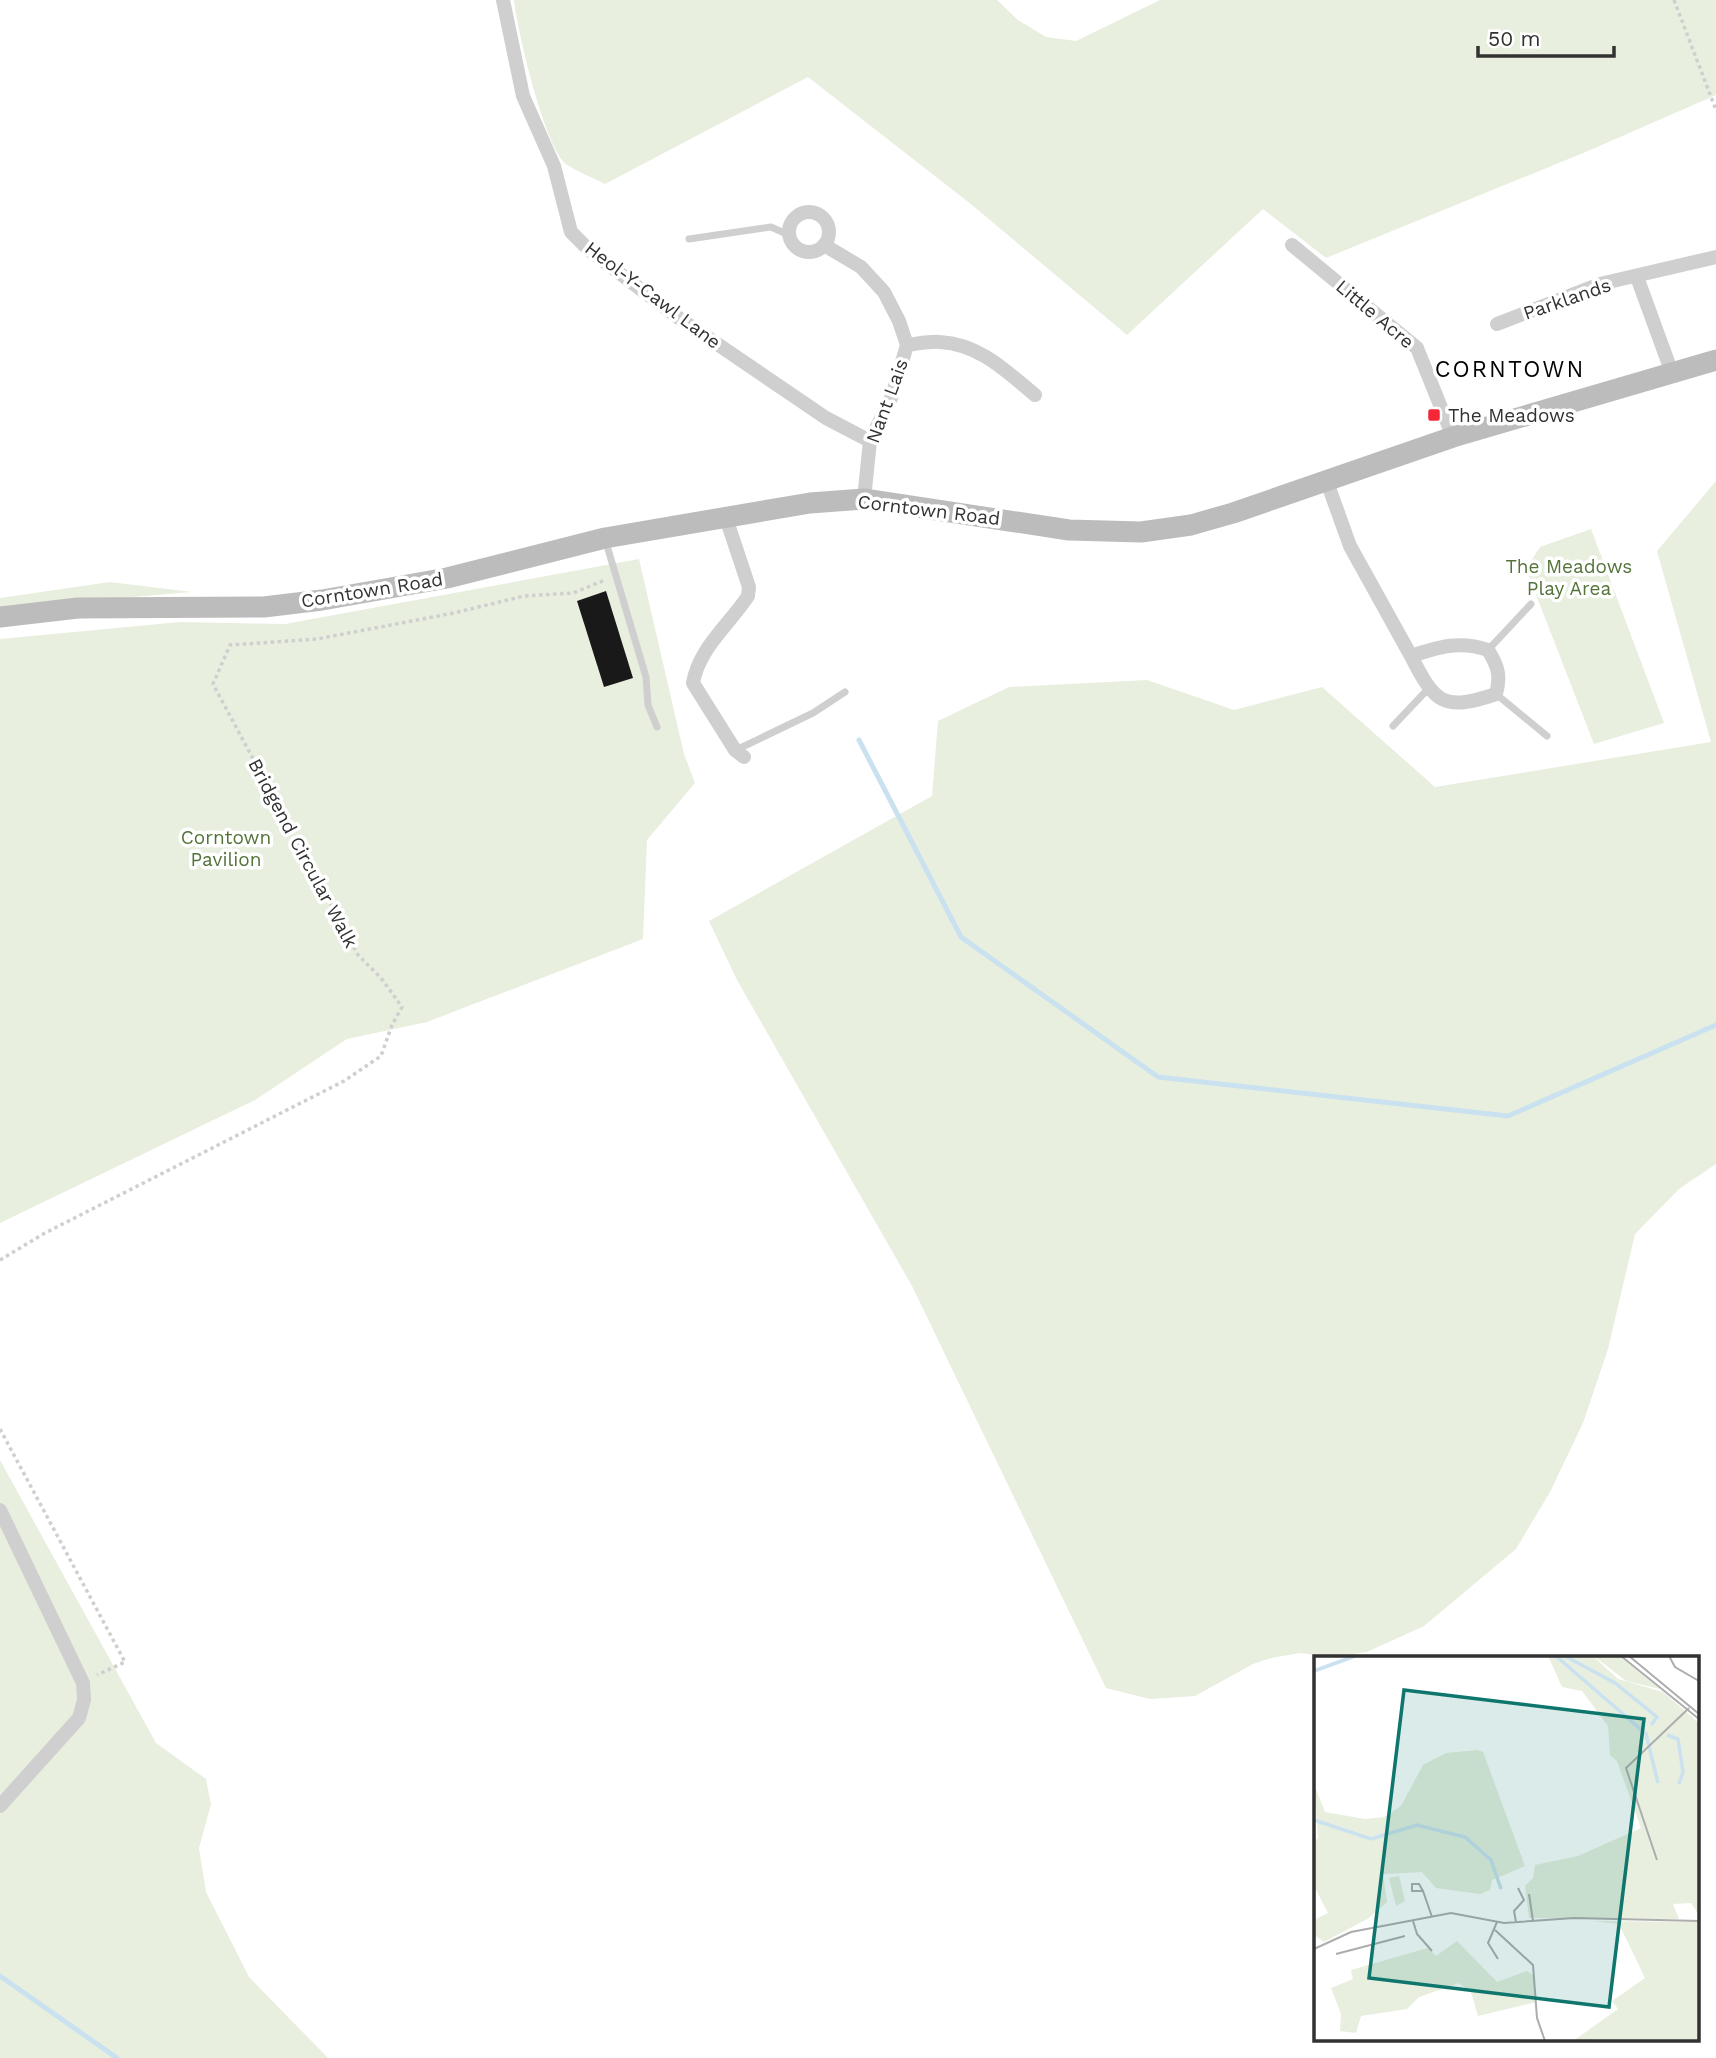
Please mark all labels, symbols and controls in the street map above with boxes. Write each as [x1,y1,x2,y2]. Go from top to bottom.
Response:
scale bar [1478,14,1614,58]
text: 50 m [1488,26,1540,51]
street label: Heol-Y-Cawl Lane [581,236,725,354]
street label: Parklands [1520,273,1614,325]
street label: Little Acre [1331,275,1419,353]
street label: Nant Lais [861,356,913,446]
district label: CORNTOWN [1435,356,1585,383]
place label: The Meadows [1448,404,1575,427]
marker: The Meadows [1426,407,1442,423]
street label: Corntown Road [856,490,1002,530]
park label: The Meadows Play Area [1506,555,1632,600]
street label: Corntown Road [299,567,445,613]
street label: Bridgend Circular Walk [243,754,363,952]
park label: Corntown Pavilion [181,826,271,871]
inset map [1314,1656,1698,2040]

